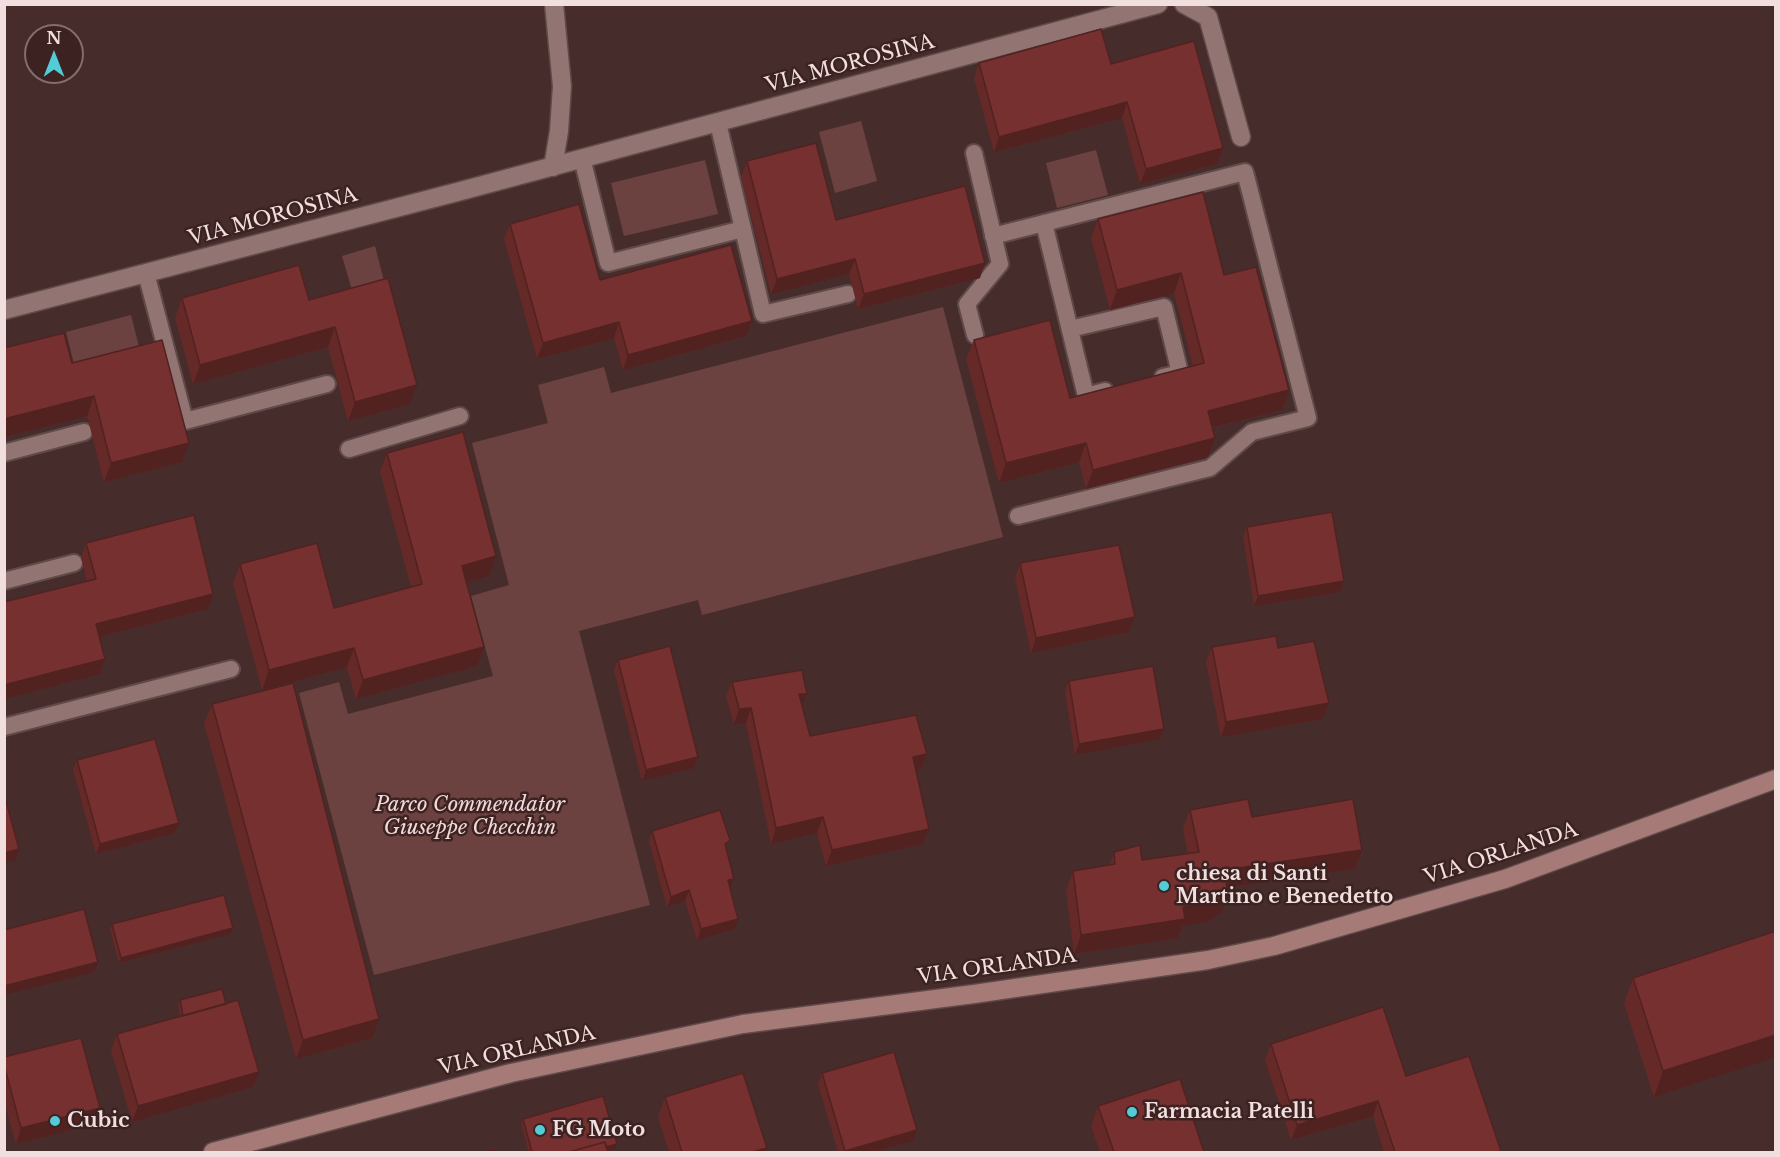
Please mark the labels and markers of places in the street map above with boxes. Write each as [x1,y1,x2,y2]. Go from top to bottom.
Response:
place label: chiesa di Santi Martino e Benedetto [1176,862,1393,909]
marker: chiesa di Santi Martino e Benedetto [1157,879,1171,893]
place label: Farmacia Patelli [1144,1100,1314,1124]
marker: Farmacia Patelli [1125,1105,1139,1119]
place label: Cubic [67,1109,130,1133]
marker: Cubic [48,1114,62,1128]
place label: FG Moto [552,1118,645,1142]
marker: FG Moto [533,1123,547,1137]

